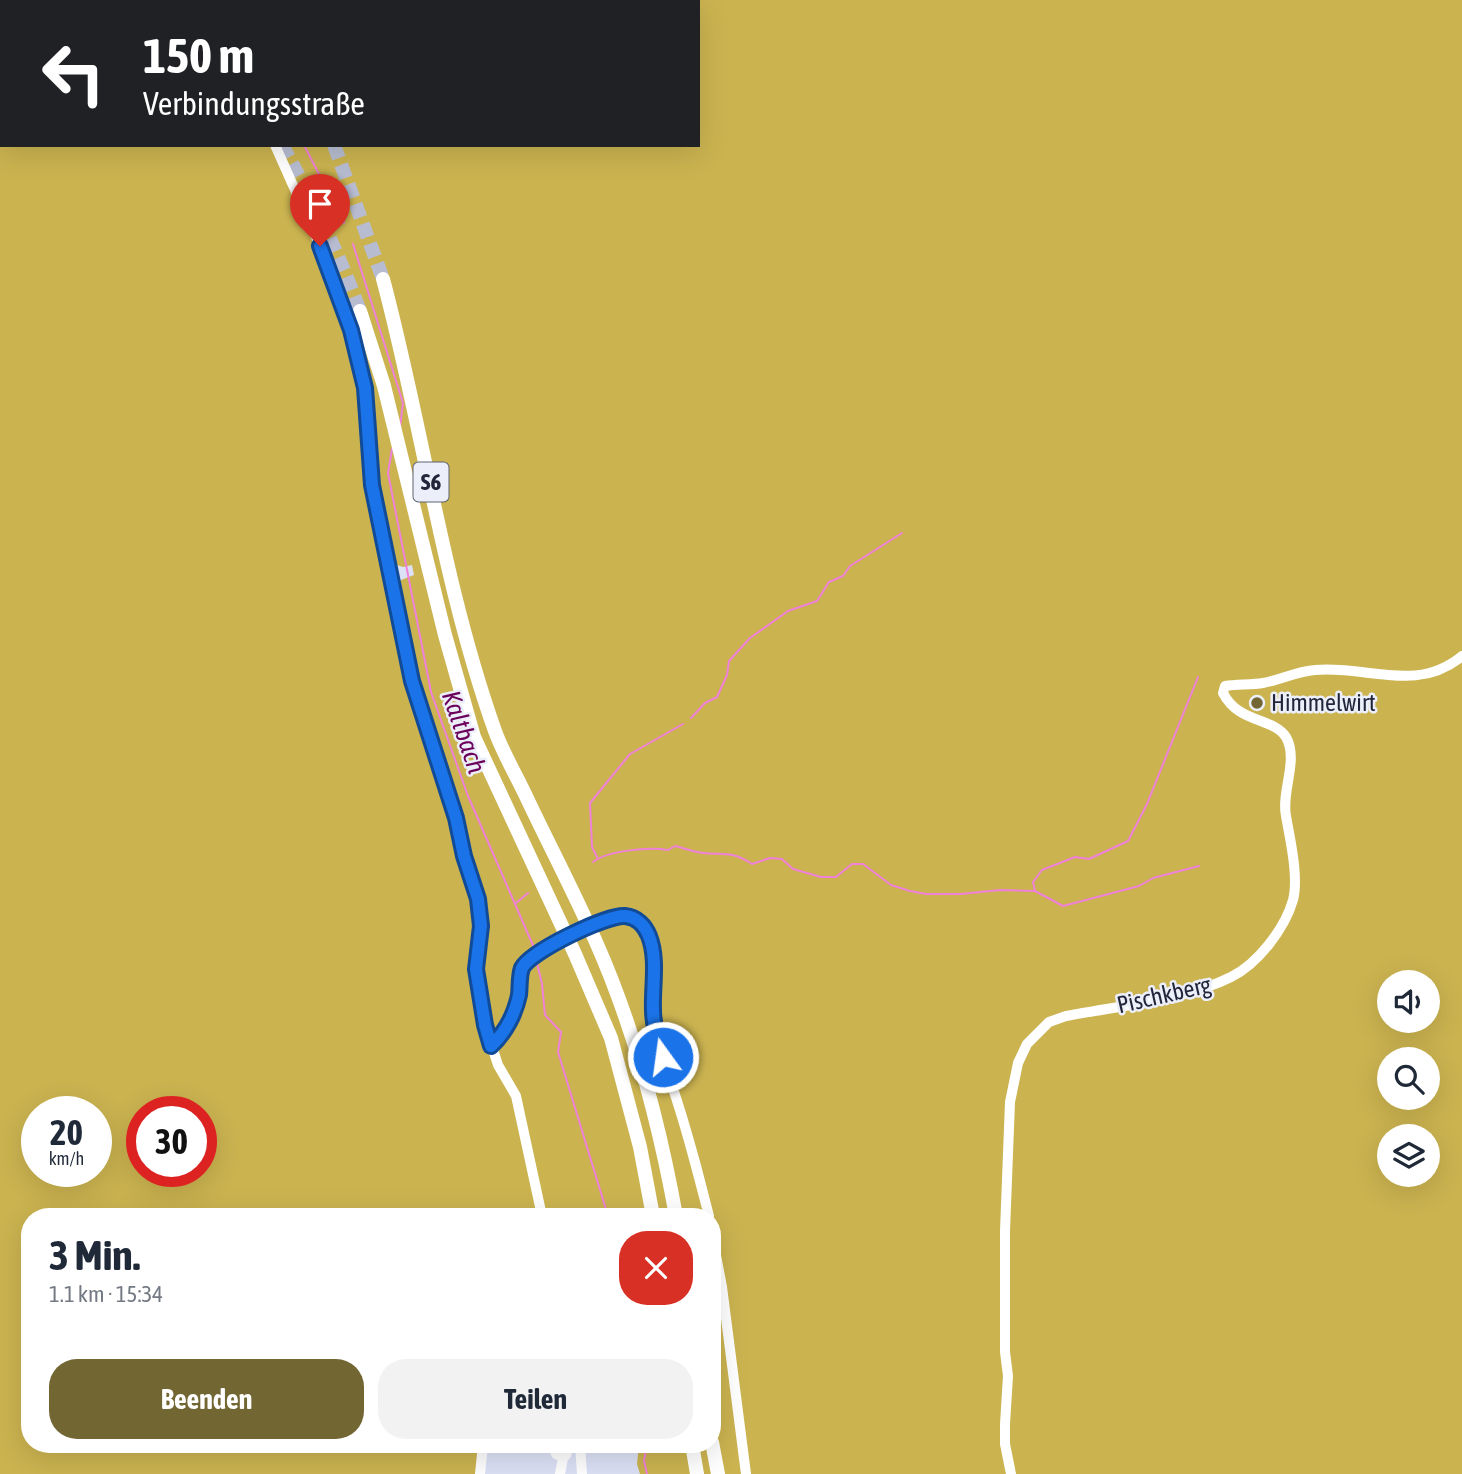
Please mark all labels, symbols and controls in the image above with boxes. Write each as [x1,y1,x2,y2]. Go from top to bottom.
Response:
text: 150 m [143,27,254,83]
icon: left [28,28,119,119]
text: Verbindungsstraße [143,85,365,122]
pin [290,174,350,246]
icon: arrive [301,185,339,223]
road number: S6 [414,462,448,502]
water label: Kaltbach [436,687,492,778]
place label: Himmelwirt [1271,689,1376,716]
marker: Himmelwirt [1249,695,1265,711]
street label: Pischkberg [1114,970,1214,1018]
map controls [1377,970,1440,1187]
button: sound [1377,970,1440,1033]
position arrow [626,1020,700,1094]
button: search [1377,1047,1440,1110]
speed limit sign: 30 [126,1096,217,1187]
text: 20 [50,1112,83,1152]
button: layers [1377,1124,1440,1187]
text: km/h [49,1148,84,1169]
text: 3 Min. [49,1231,140,1279]
button: close [619,1231,693,1305]
text: 1.1 km · 15:34 [49,1281,163,1307]
button: Beenden [49,1359,364,1439]
button: Teilen [378,1359,693,1439]

